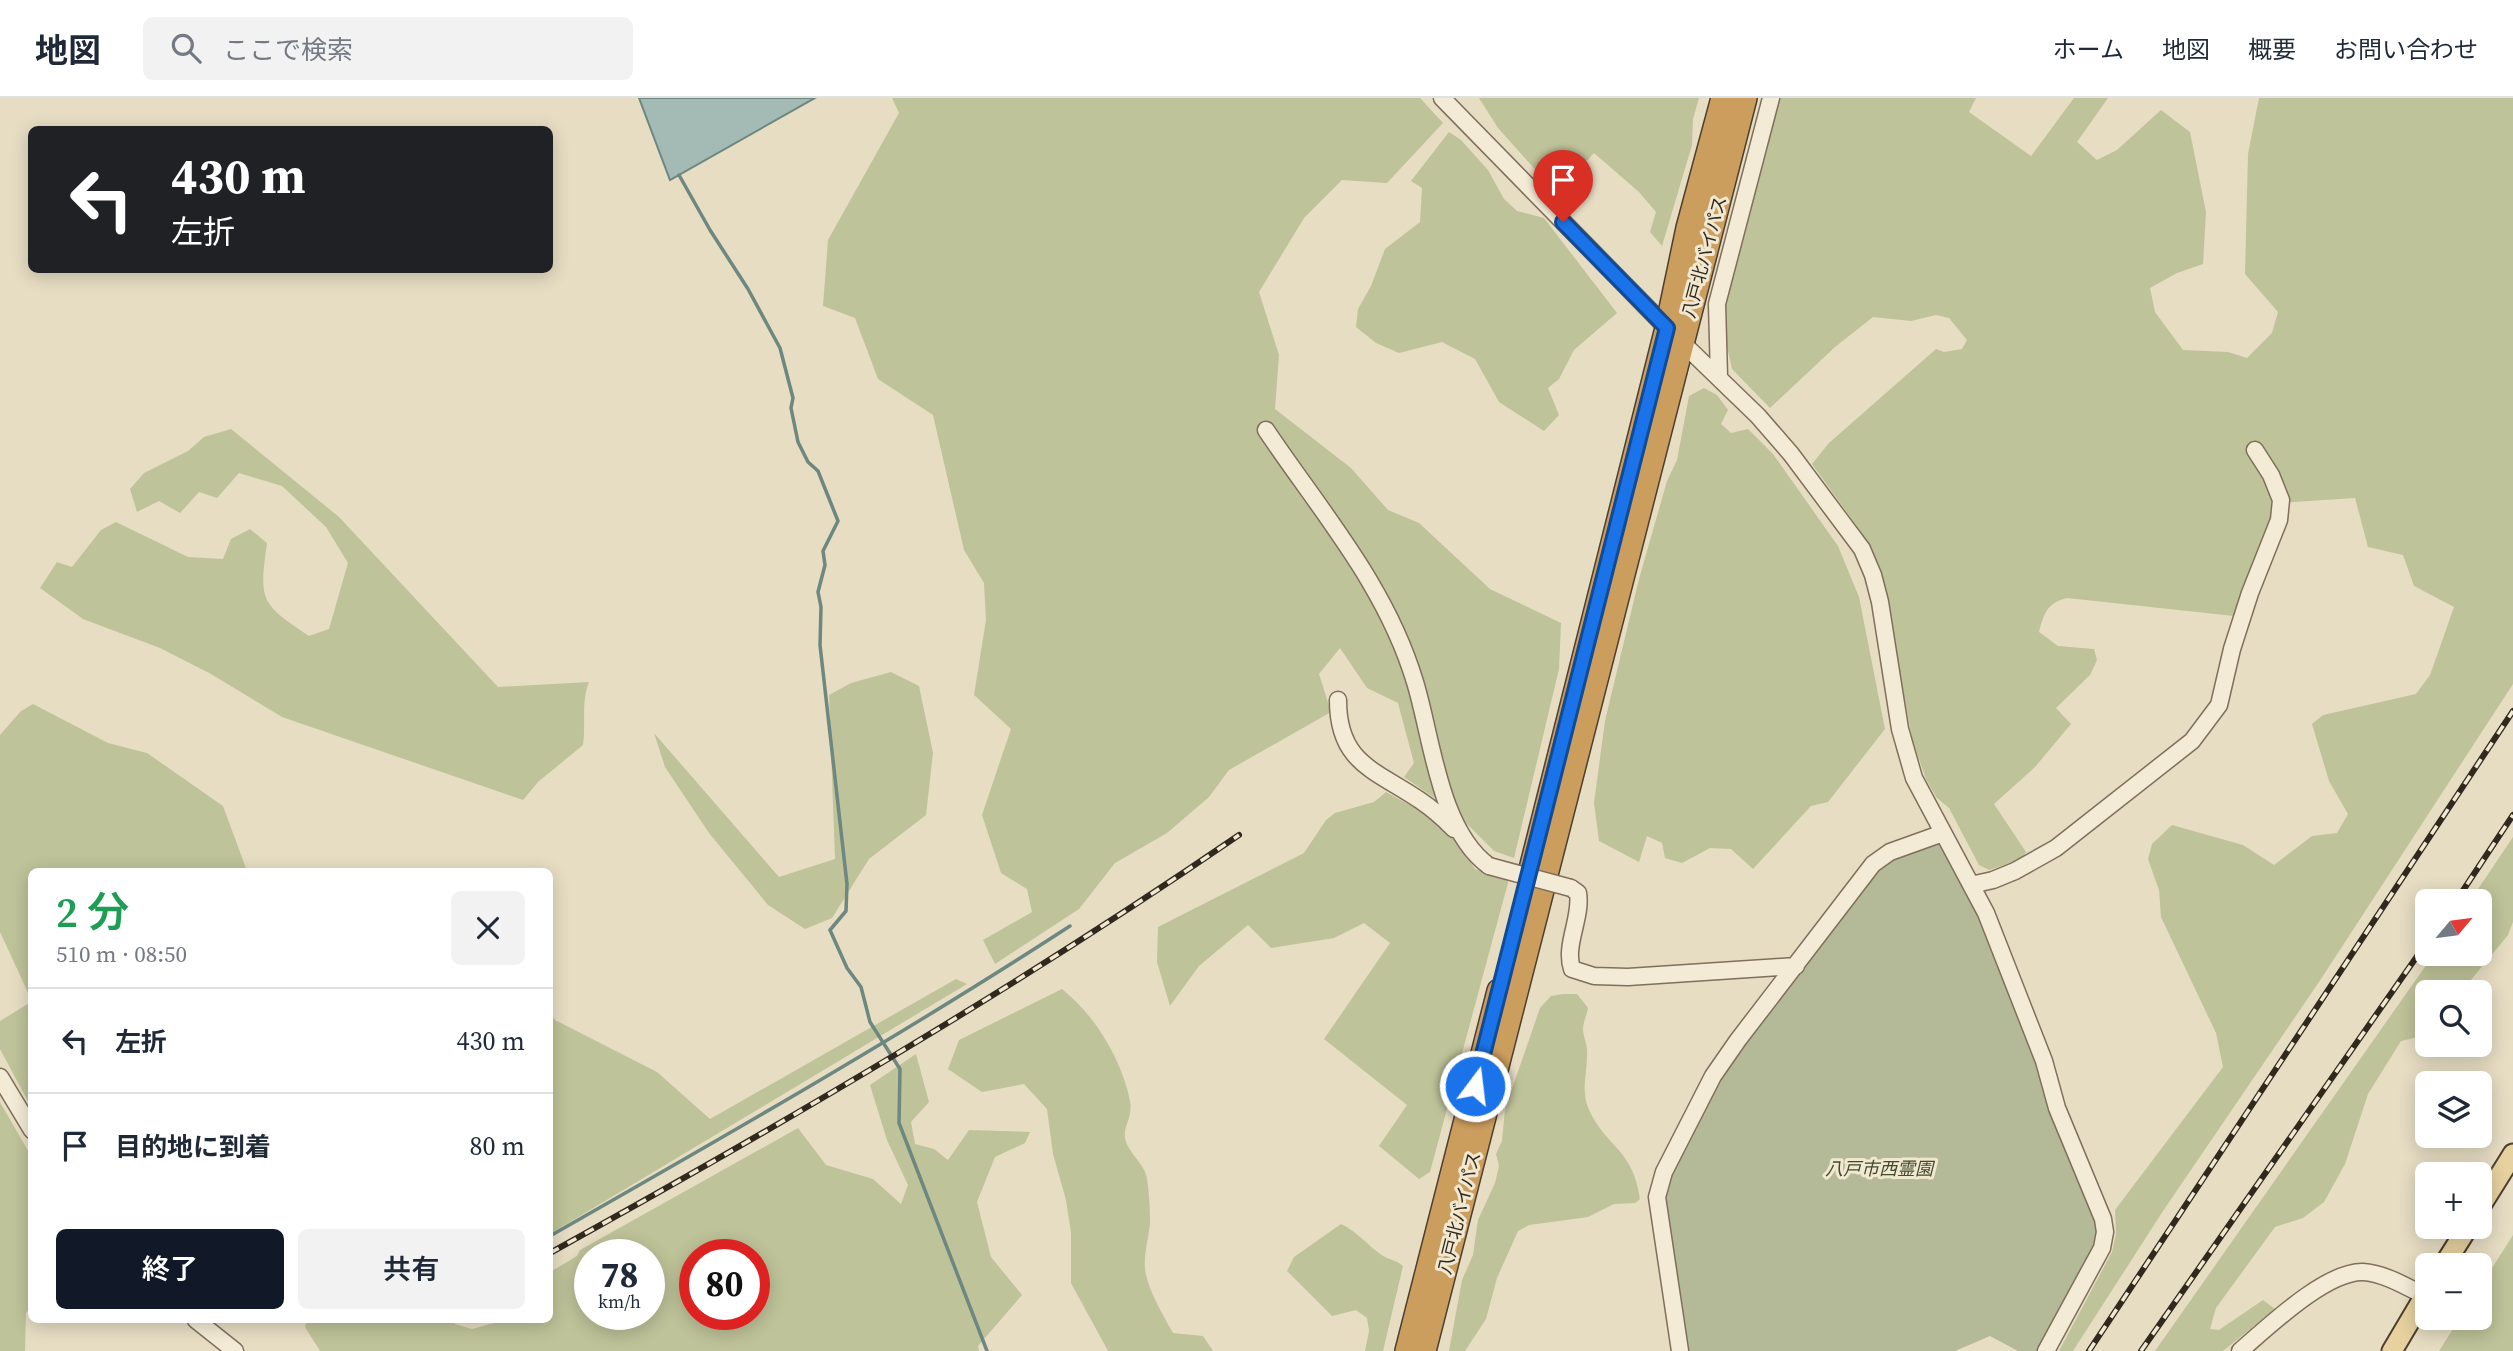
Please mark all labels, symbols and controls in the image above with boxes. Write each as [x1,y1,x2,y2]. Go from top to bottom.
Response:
search box [143,17,633,80]
text: 地図 [35,28,101,73]
icon: search [167,29,205,67]
text: ここで検索 [223,32,353,68]
text: ホーム [2053,33,2124,66]
text: 地図 [2162,33,2210,66]
text: 概要 [2248,33,2296,66]
text: お問い合わせ [2334,33,2478,66]
text: 430 m [171,142,306,209]
pin [1533,150,1593,222]
icon: left [56,154,147,245]
icon: arrive [1544,161,1582,199]
street label: 八戸北バイパス [1676,193,1732,321]
text: 左折 [171,210,235,254]
text: 2 分 [56,883,129,941]
north arrow [2415,889,2492,966]
map controls [2415,889,2492,1330]
button: close [451,891,525,965]
text: 510 m · 08:50 [56,938,187,970]
button: search [2415,980,2492,1057]
icon: left [56,1022,94,1060]
text: 430 m [457,1023,525,1059]
text: 左折 [115,1024,167,1060]
position arrow [1438,1049,1512,1123]
button: layers [2415,1071,2492,1148]
icon: arrive [56,1127,94,1165]
text: 80 m [470,1128,525,1164]
text: 目的地に到着 [115,1129,271,1165]
street label: 八戸北バイパス [1432,1149,1486,1277]
park label: 八戸市西霊園 [1825,1156,1936,1181]
button: + [2415,1162,2492,1239]
button: 終了 [56,1229,284,1309]
button: 共有 [298,1229,525,1309]
speed limit sign: 80 [679,1239,770,1330]
text: 78 [601,1251,638,1299]
button: − [2415,1253,2492,1330]
text: km/h [598,1289,641,1314]

